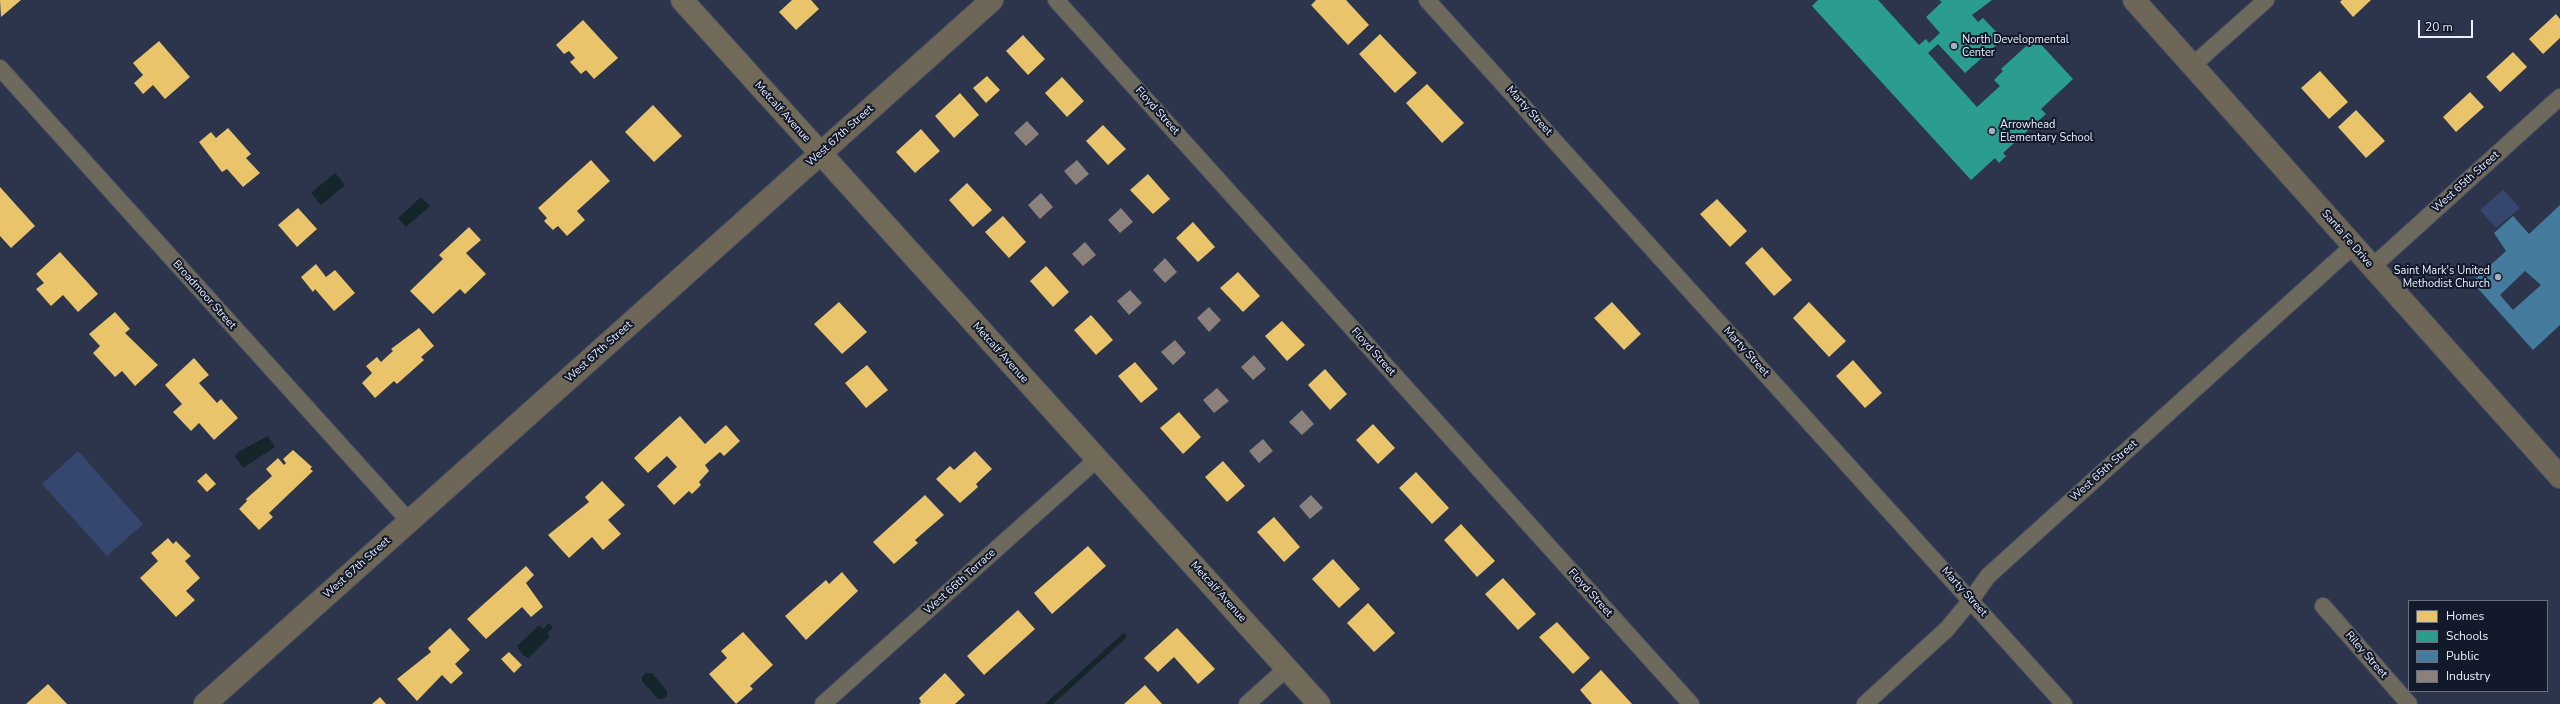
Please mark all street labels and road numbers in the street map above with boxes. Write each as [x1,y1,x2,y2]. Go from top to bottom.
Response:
street label: Metcalf Avenue [751,79,813,145]
street label: Floyd Street [1132,84,1182,138]
street label: Marty Street [1503,84,1555,138]
street label: West 67th Street [804,103,876,169]
street label: West 65th Street [2430,149,2502,215]
street label: Santa Fe Drive [2318,208,2376,270]
street label: Broadmoor Street [170,258,238,332]
street label: West 67th Street [563,319,635,385]
street label: Metcalf Avenue [969,320,1031,386]
street label: Floyd Street [1348,325,1398,379]
street label: Marty Street [1720,325,1772,379]
street label: West 65th Street [2068,438,2140,504]
street label: West 67th Street [321,535,393,601]
street label: West 66th Terrace [922,546,998,618]
street label: Metcalf Avenue [1187,559,1249,625]
street label: Marty Street [1938,565,1990,619]
street label: Floyd Street [1565,566,1615,620]
street label: Riley Street [2342,629,2390,681]

